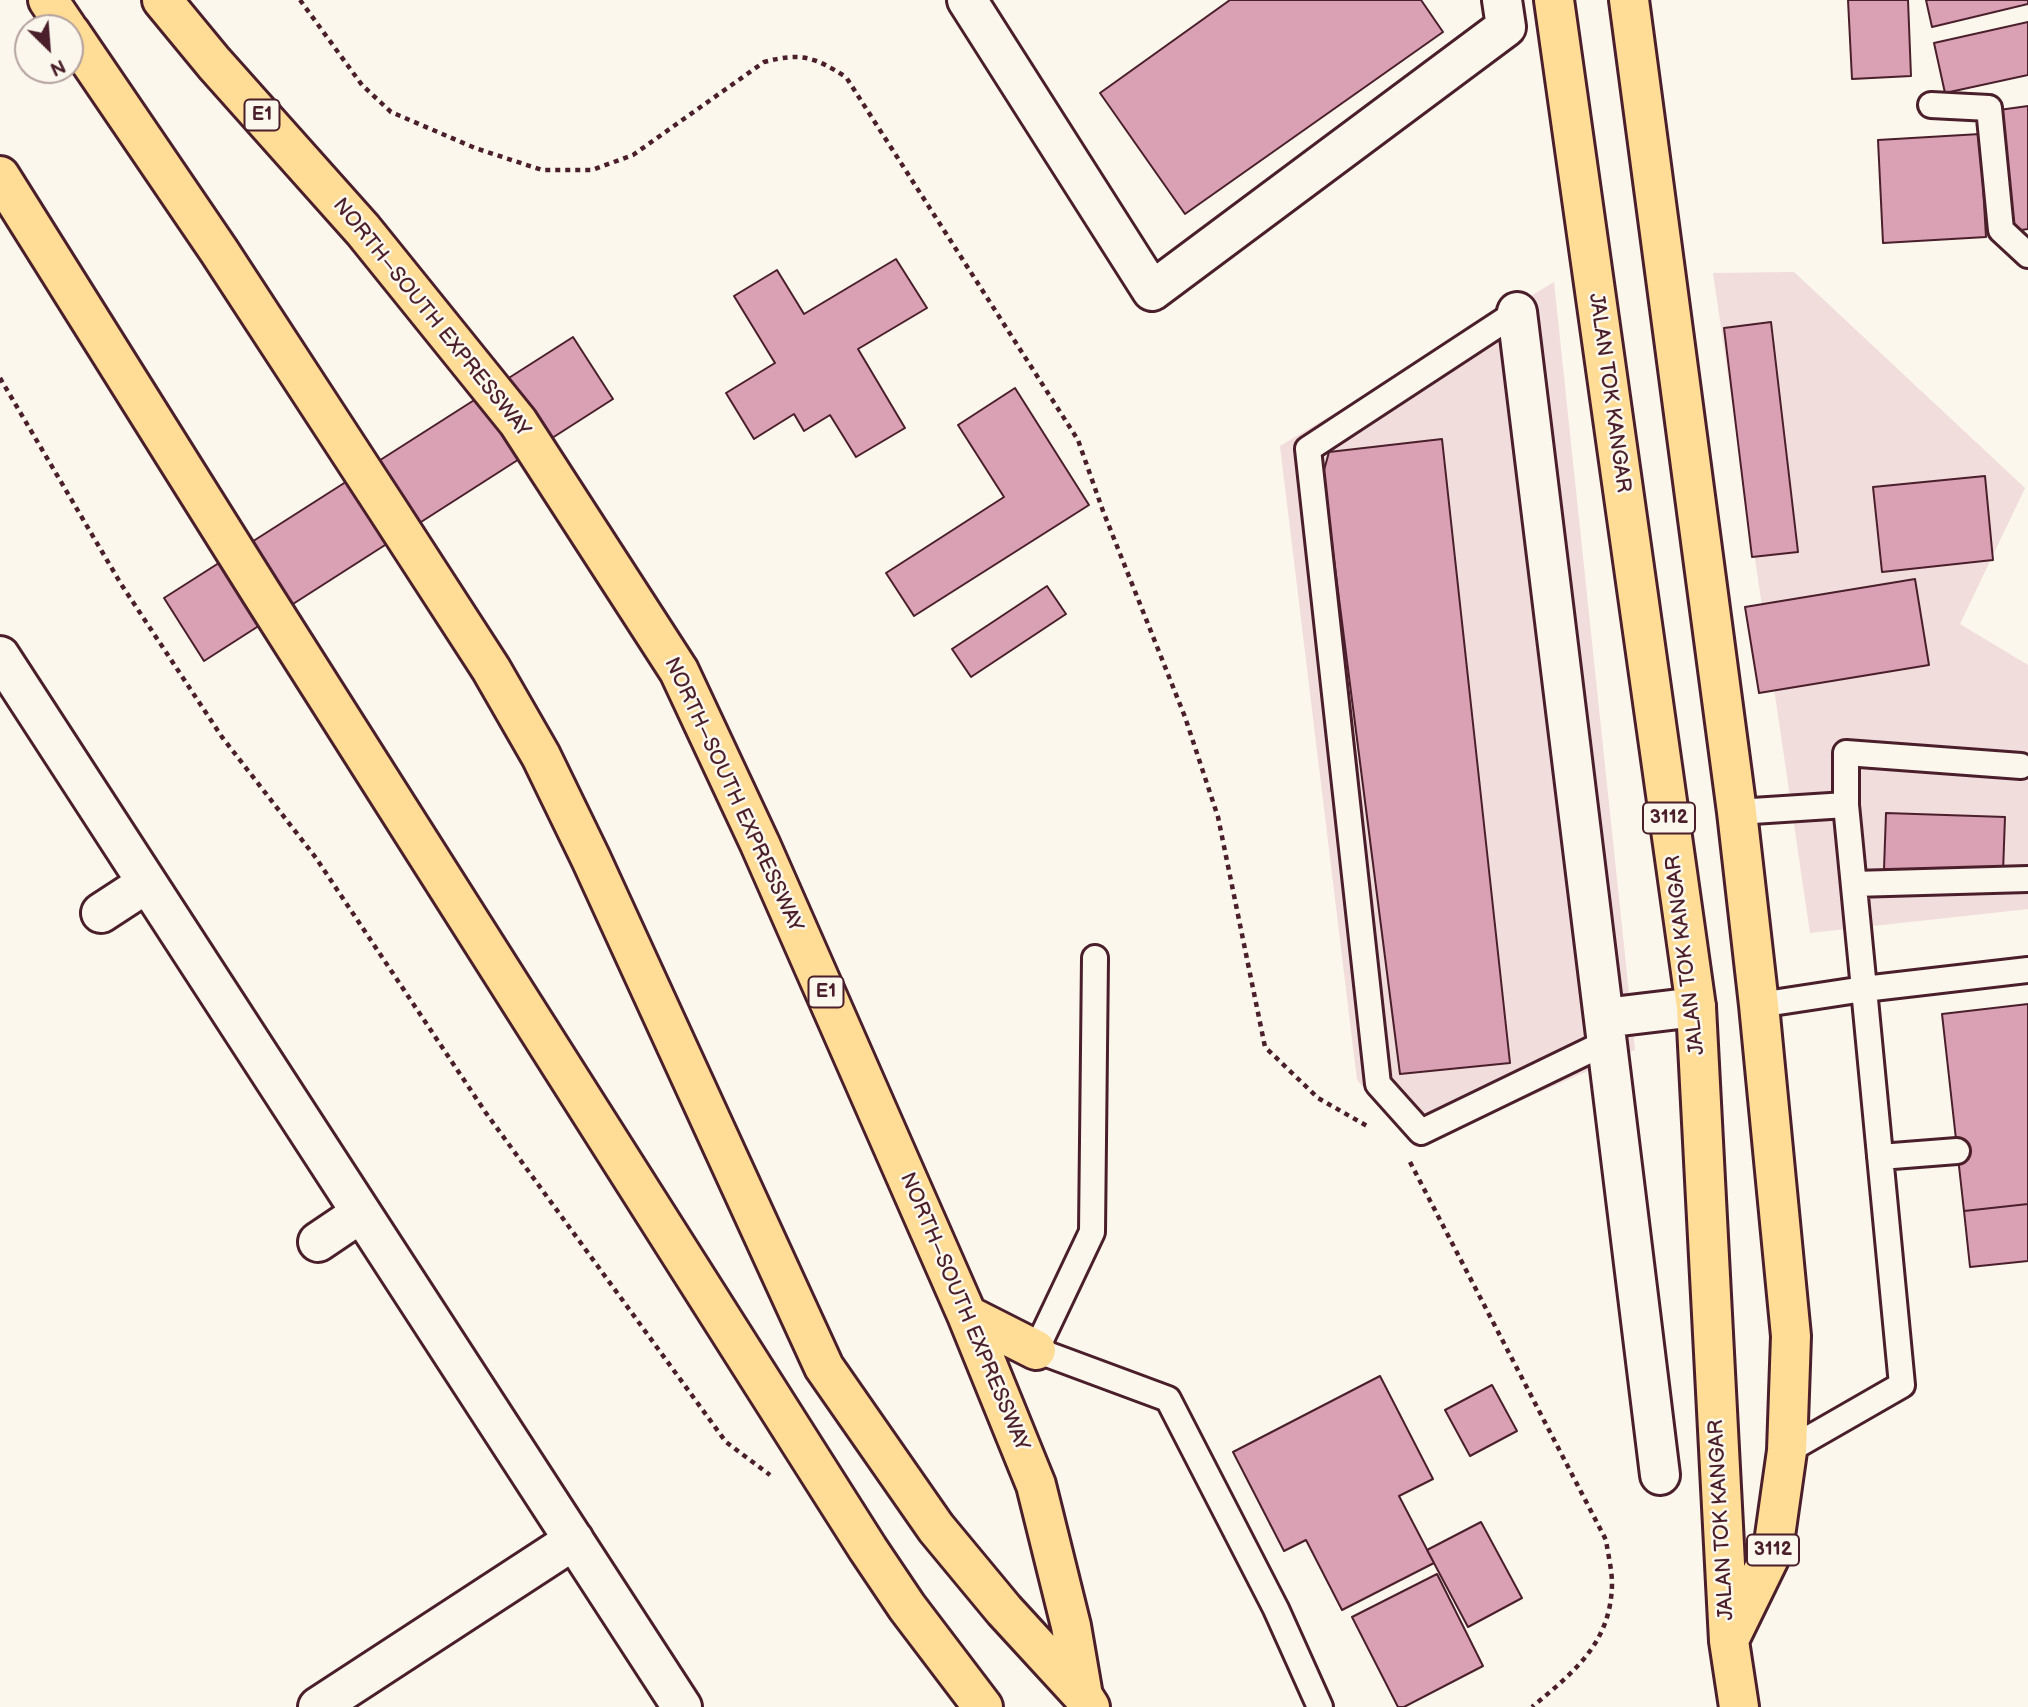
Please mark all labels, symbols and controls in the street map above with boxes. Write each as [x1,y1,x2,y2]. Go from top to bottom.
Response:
north arrow [14,14,84,84]
text: N [46,53,69,80]
road number: E1 [244,99,280,130]
street label: NORTH–SOUTH EXPRESSWAY [327,194,535,442]
street label: JALAN TOK KANGAR [1583,292,1635,494]
street label: NORTH–SOUTH EXPRESSWAY [658,654,808,936]
road number: 3112 [1643,803,1695,834]
street label: JALAN TOK KANGAR [1661,854,1711,1056]
road number: E1 [808,976,844,1008]
street label: NORTH–SOUTH EXPRESSWAY [894,1169,1034,1455]
street label: JALAN TOK KANGAR [1704,1419,1740,1621]
road number: 3112 [1747,1534,1799,1566]

